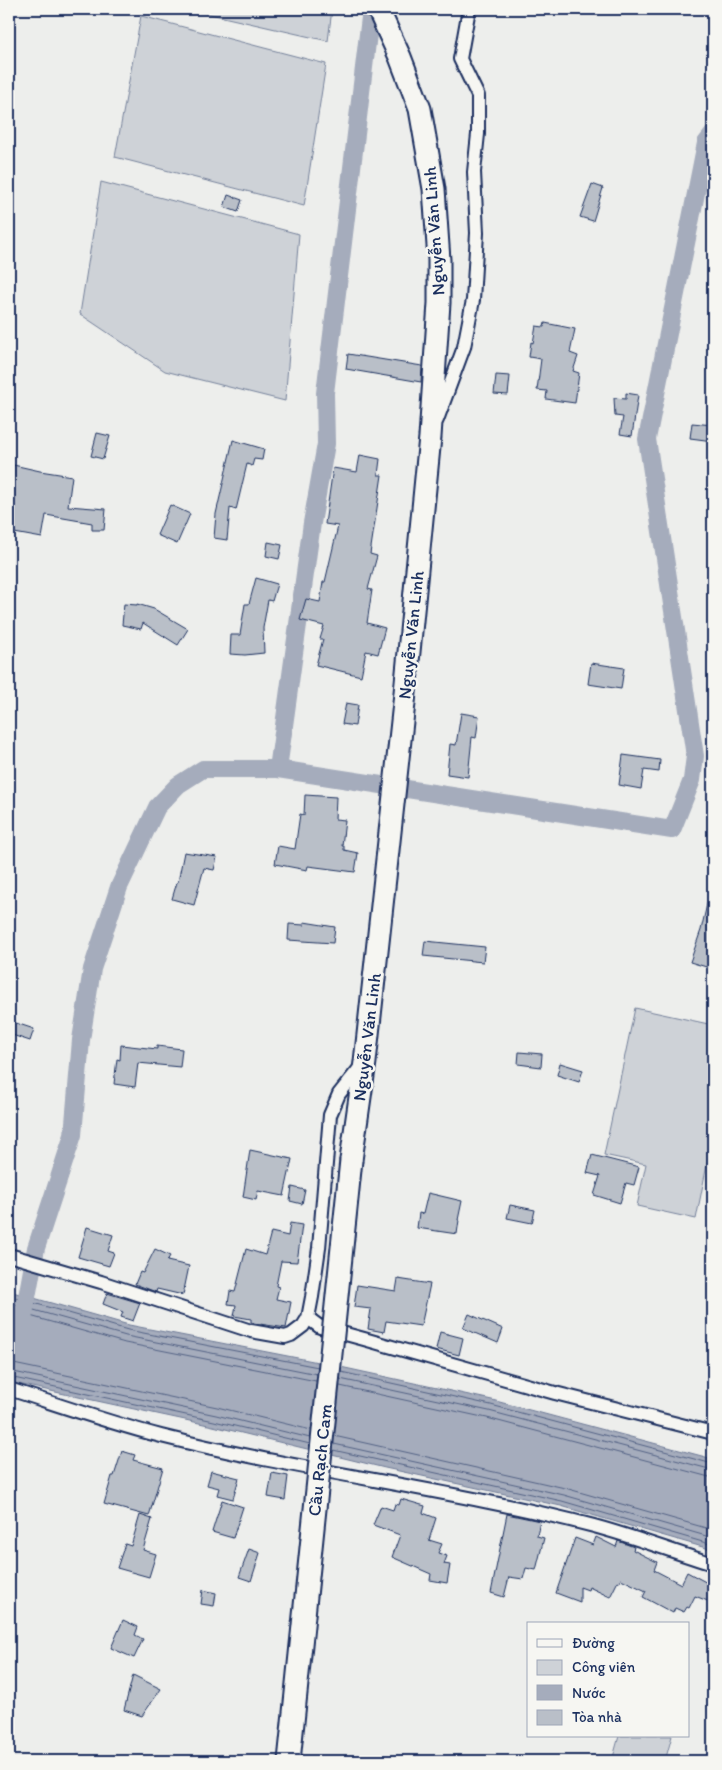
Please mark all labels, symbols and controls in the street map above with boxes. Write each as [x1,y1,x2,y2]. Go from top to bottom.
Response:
street label: Nguyễn Văn Linh [419,166,449,296]
street label: Nguyễn Văn Linh [393,569,429,700]
street label: Nguyễn Văn Linh [348,971,386,1102]
street label: Cầu Rạch Cam [303,1403,337,1517]
legend [527,1622,690,1738]
text: Đường [572,1634,615,1652]
text: Công viên [572,1658,636,1676]
text: Nước [572,1684,606,1702]
text: Tòa nhà [572,1708,622,1726]

